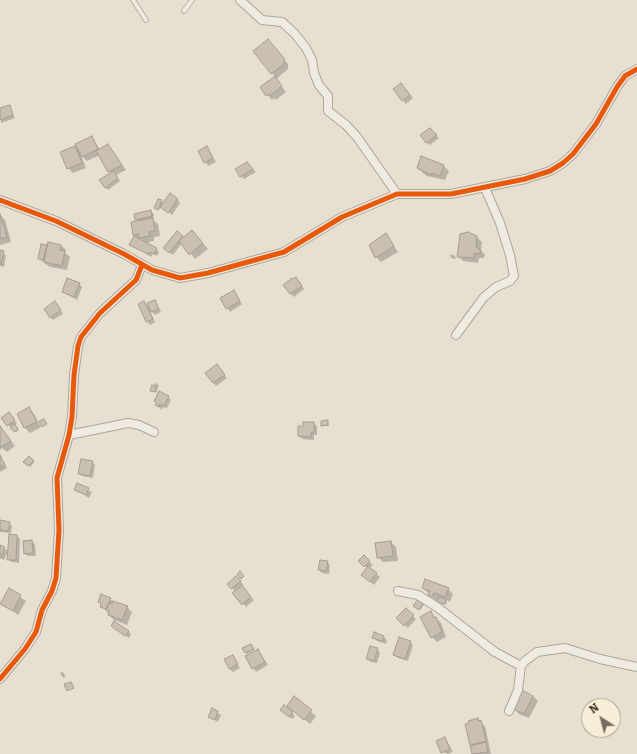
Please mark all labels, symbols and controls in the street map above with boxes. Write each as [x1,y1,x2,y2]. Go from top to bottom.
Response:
north arrow [581,698,621,738]
text: N [587,701,601,716]

